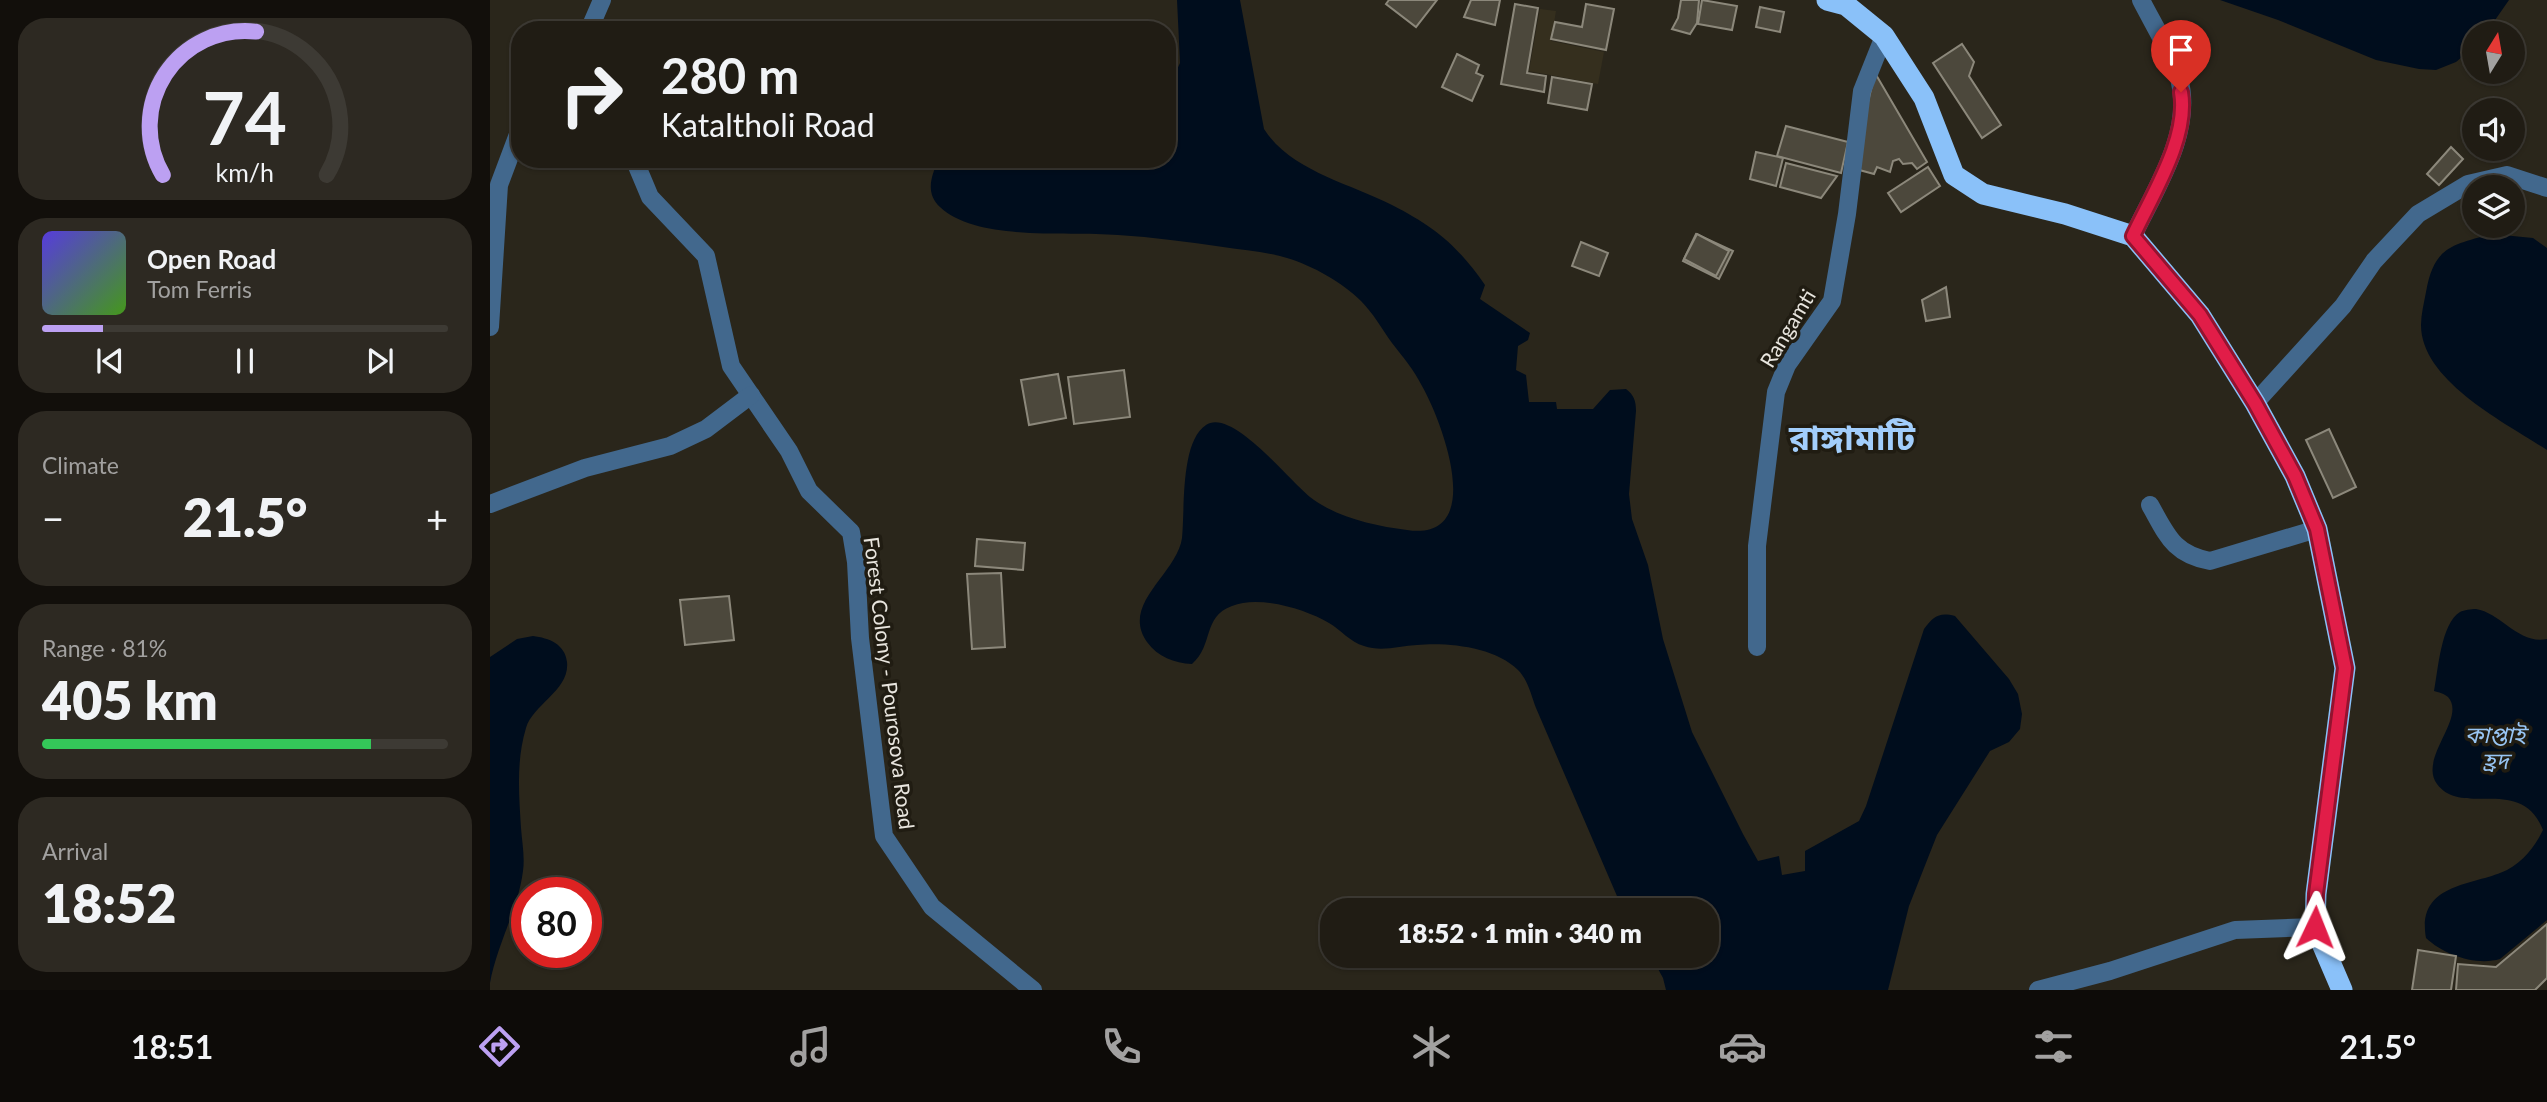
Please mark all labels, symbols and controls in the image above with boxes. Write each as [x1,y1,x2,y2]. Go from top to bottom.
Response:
pin [2151,20,2211,92]
north arrow [2462,21,2525,84]
map controls [2462,21,2525,238]
icon: arrive [2162,31,2200,69]
text: 280 m [661,46,799,104]
icon: right [546,49,637,140]
text: 74 [203,73,287,161]
button: sound [2462,98,2525,161]
text: Kataltholi Road [661,105,875,144]
text: km/h [216,157,274,187]
button: layers [2462,175,2525,238]
text: Open Road [147,243,276,275]
text: Tom Ferris [147,275,252,303]
street label: Rangamti [1754,284,1820,372]
icon: previous [91,342,129,380]
icon: pause [226,342,264,380]
icon: next [361,342,399,380]
district label: রাঙ্গামাটি [1788,415,1915,457]
text: Climate [42,451,119,479]
text: 21.5° [183,486,307,548]
text: − [42,495,64,541]
text: + [426,495,448,541]
street label: Forest Colony - Pourosova Road [860,535,920,831]
text: Range · 81% [42,634,167,662]
text: 405 km [42,669,218,731]
water label: কাপ্তাই হ্রদ [2465,720,2530,774]
text: Arrival [42,837,108,865]
text: 18:52 [42,872,176,934]
speed limit sign: 80 [511,877,602,968]
position arrow [2278,890,2352,964]
text: 18:52 · 1 min · 340 m [1397,917,1642,949]
icon: directions [475,1022,524,1071]
icon: music [786,1022,835,1071]
icon: phone [1097,1022,1146,1071]
icon: climate [1407,1022,1456,1071]
icon: car [1718,1022,1767,1071]
icon: filters [2029,1022,2078,1071]
text: 18:51 [131,1027,213,1066]
text: 21.5° [2339,1027,2416,1066]

